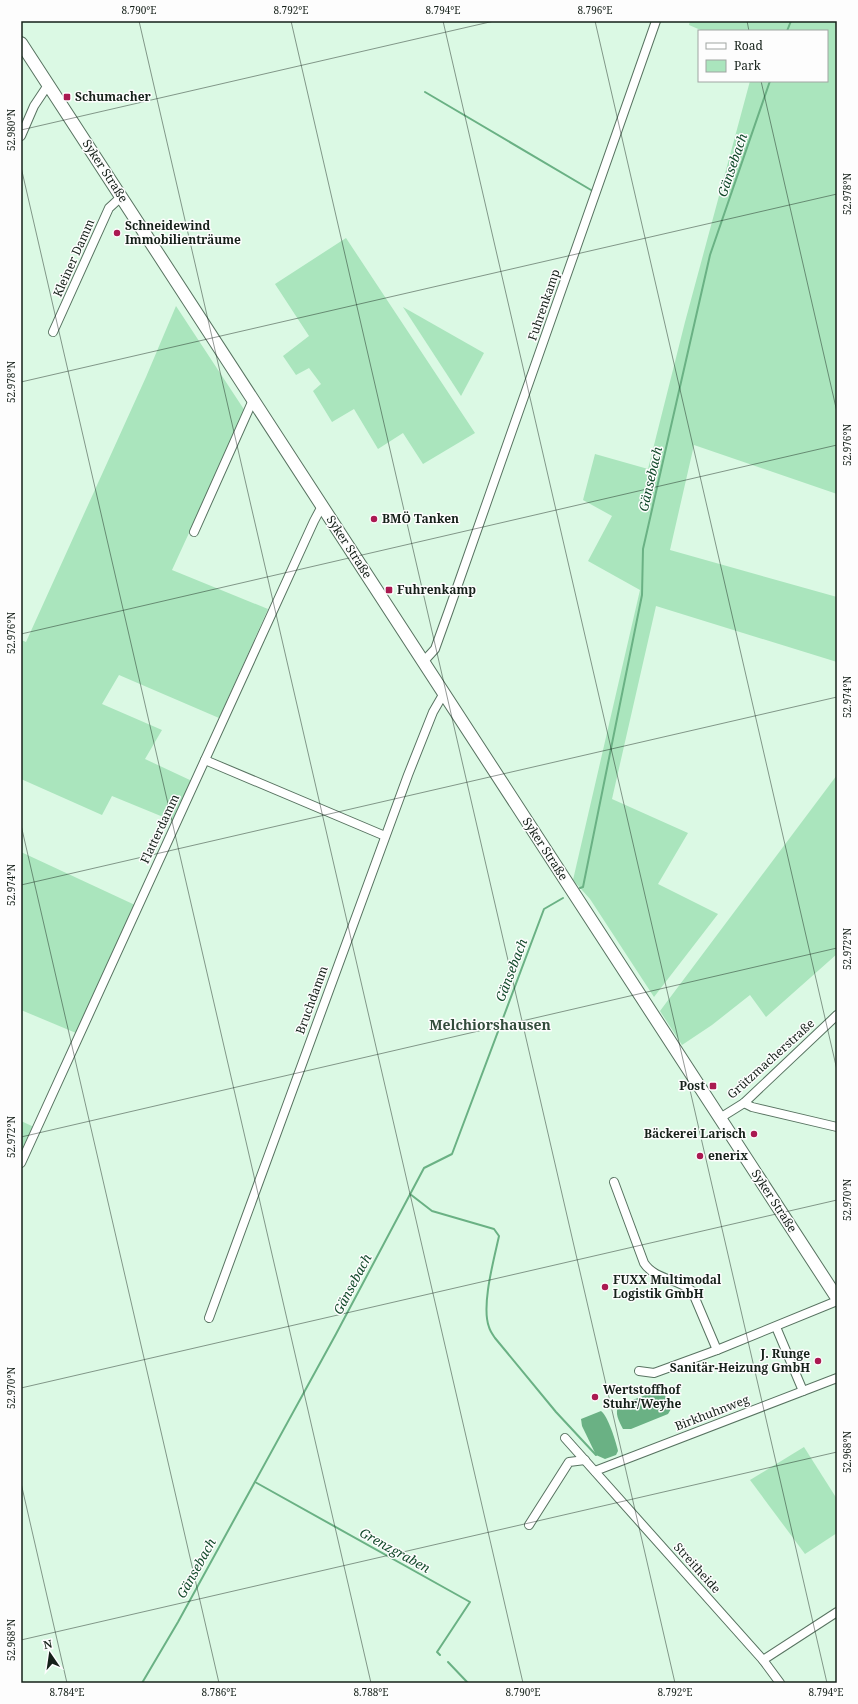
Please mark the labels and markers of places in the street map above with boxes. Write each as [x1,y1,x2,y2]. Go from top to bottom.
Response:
place label: Schumacher [75,88,152,105]
marker: Schumacher [62,92,72,102]
place label: Schneidewind Immobilienträume [125,217,241,248]
marker: Schneidewind Immobilienträume [112,228,122,238]
place label: BMÖ Tanken [382,510,459,527]
marker: BMÖ Tanken [369,514,379,524]
place label: Fuhrenkamp [397,581,476,598]
marker: Fuhrenkamp [384,585,394,595]
place label: Post [679,1077,705,1094]
marker: Post [708,1081,718,1091]
place label: Bäckerei Larisch [644,1125,746,1142]
marker: Bäckerei Larisch [749,1129,759,1139]
place label: enerix [708,1147,748,1164]
marker: enerix [695,1151,705,1161]
place label: FUXX Multimodal Logistik GmbH [613,1271,722,1302]
marker: FUXX Multimodal Logistik GmbH [600,1282,610,1292]
place label: J. Runge Sanitär-Heizung GmbH [670,1345,810,1376]
marker: J. Runge Sanitär-Heizung GmbH [813,1356,823,1366]
place label: Wertstoffhof Stuhr/Weyhe [603,1381,682,1412]
marker: Wertstoffhof Stuhr/Weyhe [590,1392,600,1402]

